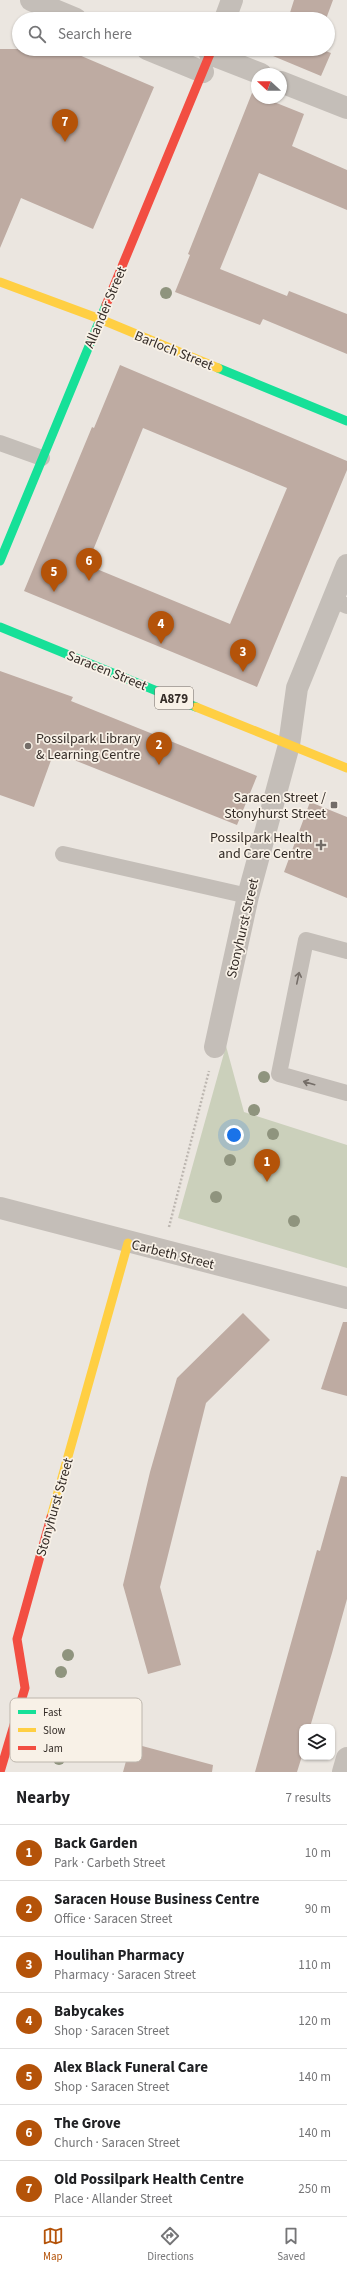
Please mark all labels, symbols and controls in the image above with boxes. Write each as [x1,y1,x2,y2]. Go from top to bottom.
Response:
search box [12,12,335,56]
icon: search [26,23,48,45]
text: Search here [58,24,132,45]
north arrow [251,68,287,104]
pin: 7 [52,109,78,142]
street label: Allander Street [80,263,132,351]
street label: Barloch Street [131,326,216,376]
pin: 6 [76,548,102,581]
pin: 5 [41,559,67,592]
pin: 4 [148,611,174,644]
pin: 3 [230,639,256,672]
street label: Saracen Street [64,646,150,696]
road number: A879 [155,687,193,709]
place label: Possilpark Library & Learning Centre [36,729,141,765]
pin: 2 [146,732,172,765]
marker: Possilpark Library & Learning Centre [23,741,33,751]
place label: Saracen Street / Stonyhurst Street [224,788,326,824]
marker: Saracen Street / Stonyhurst Street [329,800,339,810]
place label: Possilpark Health and Care Centre [210,828,312,864]
marker: Possilpark Health and Care Centre [315,839,327,851]
street label: Stonyhurst Street [222,876,264,980]
one-way arrow [294,972,302,985]
one-way arrow [303,1079,316,1086]
your location [224,1125,244,1145]
pin: 1 [254,1149,280,1182]
street label: Carbeth Street [129,1235,217,1275]
street label: Stonyhurst Street [31,1455,79,1559]
legend [10,1698,142,1762]
text: Fast [43,1705,62,1720]
text: Slow [43,1723,66,1738]
map controls [299,1724,335,1760]
button: layers [299,1724,335,1760]
text: Jam [43,1741,63,1756]
text: Nearby [16,1786,70,1810]
text: 7 results [286,1789,331,1807]
text: Back Garden [54,1833,137,1854]
text: 1 [26,1844,32,1862]
text: 10 m [305,1844,331,1862]
text: Park · Carbeth Street [54,1854,165,1872]
text: Saracen House Business Centre [54,1889,259,1910]
text: 2 [26,1900,32,1918]
text: 90 m [305,1900,331,1918]
text: Office · Saracen Street [54,1910,173,1928]
text: Houlihan Pharmacy [54,1945,184,1966]
text: 3 [26,1956,32,1974]
text: 110 m [298,1956,331,1974]
text: Pharmacy · Saracen Street [54,1966,196,1984]
text: Babycakes [54,2001,124,2022]
text: 4 [26,2012,32,2030]
text: 120 m [298,2012,331,2030]
text: Shop · Saracen Street [54,2022,169,2040]
text: Alex Black Funeral Care [54,2057,208,2078]
text: 5 [26,2068,32,2086]
text: 140 m [298,2068,331,2086]
text: Shop · Saracen Street [54,2078,169,2096]
text: The Grove [54,2113,121,2134]
text: 6 [26,2124,32,2142]
text: 140 m [298,2124,331,2142]
text: Church · Saracen Street [54,2134,180,2152]
text: Old Possilpark Health Centre [54,2169,244,2190]
text: 7 [26,2180,32,2198]
text: 250 m [298,2180,331,2198]
text: Place · Allander Street [54,2190,172,2208]
tab: Map [42,2225,64,2264]
tab: Directions [147,2225,194,2264]
tab: Saved [277,2225,305,2264]

